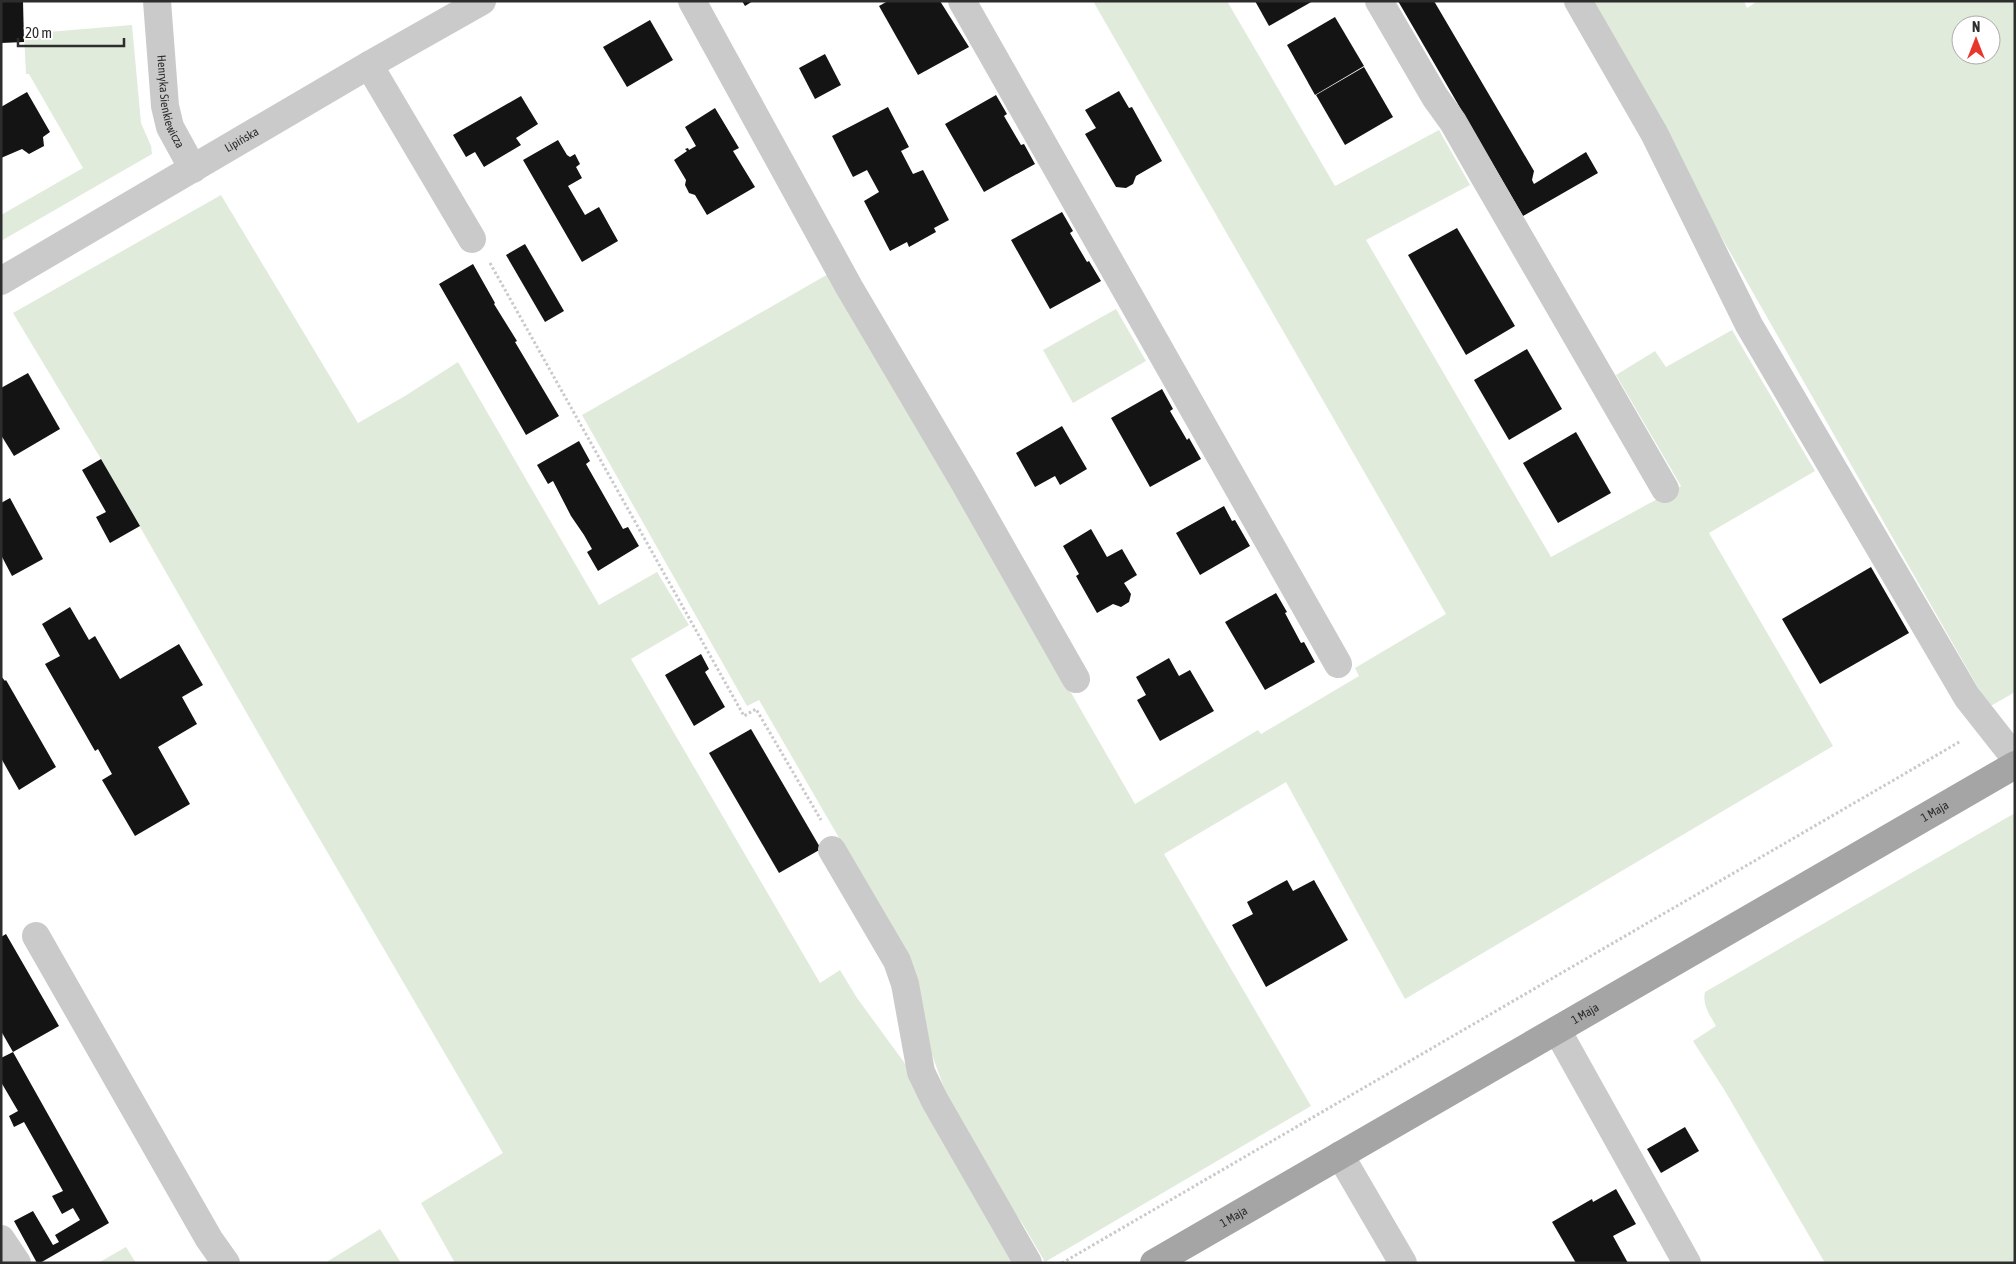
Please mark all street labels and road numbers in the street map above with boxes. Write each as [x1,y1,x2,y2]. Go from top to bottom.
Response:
street label: Henryka Sienkiewicza [154,54,187,151]
street label: Lipińska [222,124,261,155]
street label: 1 Maja [1919,798,1951,825]
street label: 1 Maja [1569,1000,1601,1027]
street label: 1 Maja [1217,1204,1250,1230]

